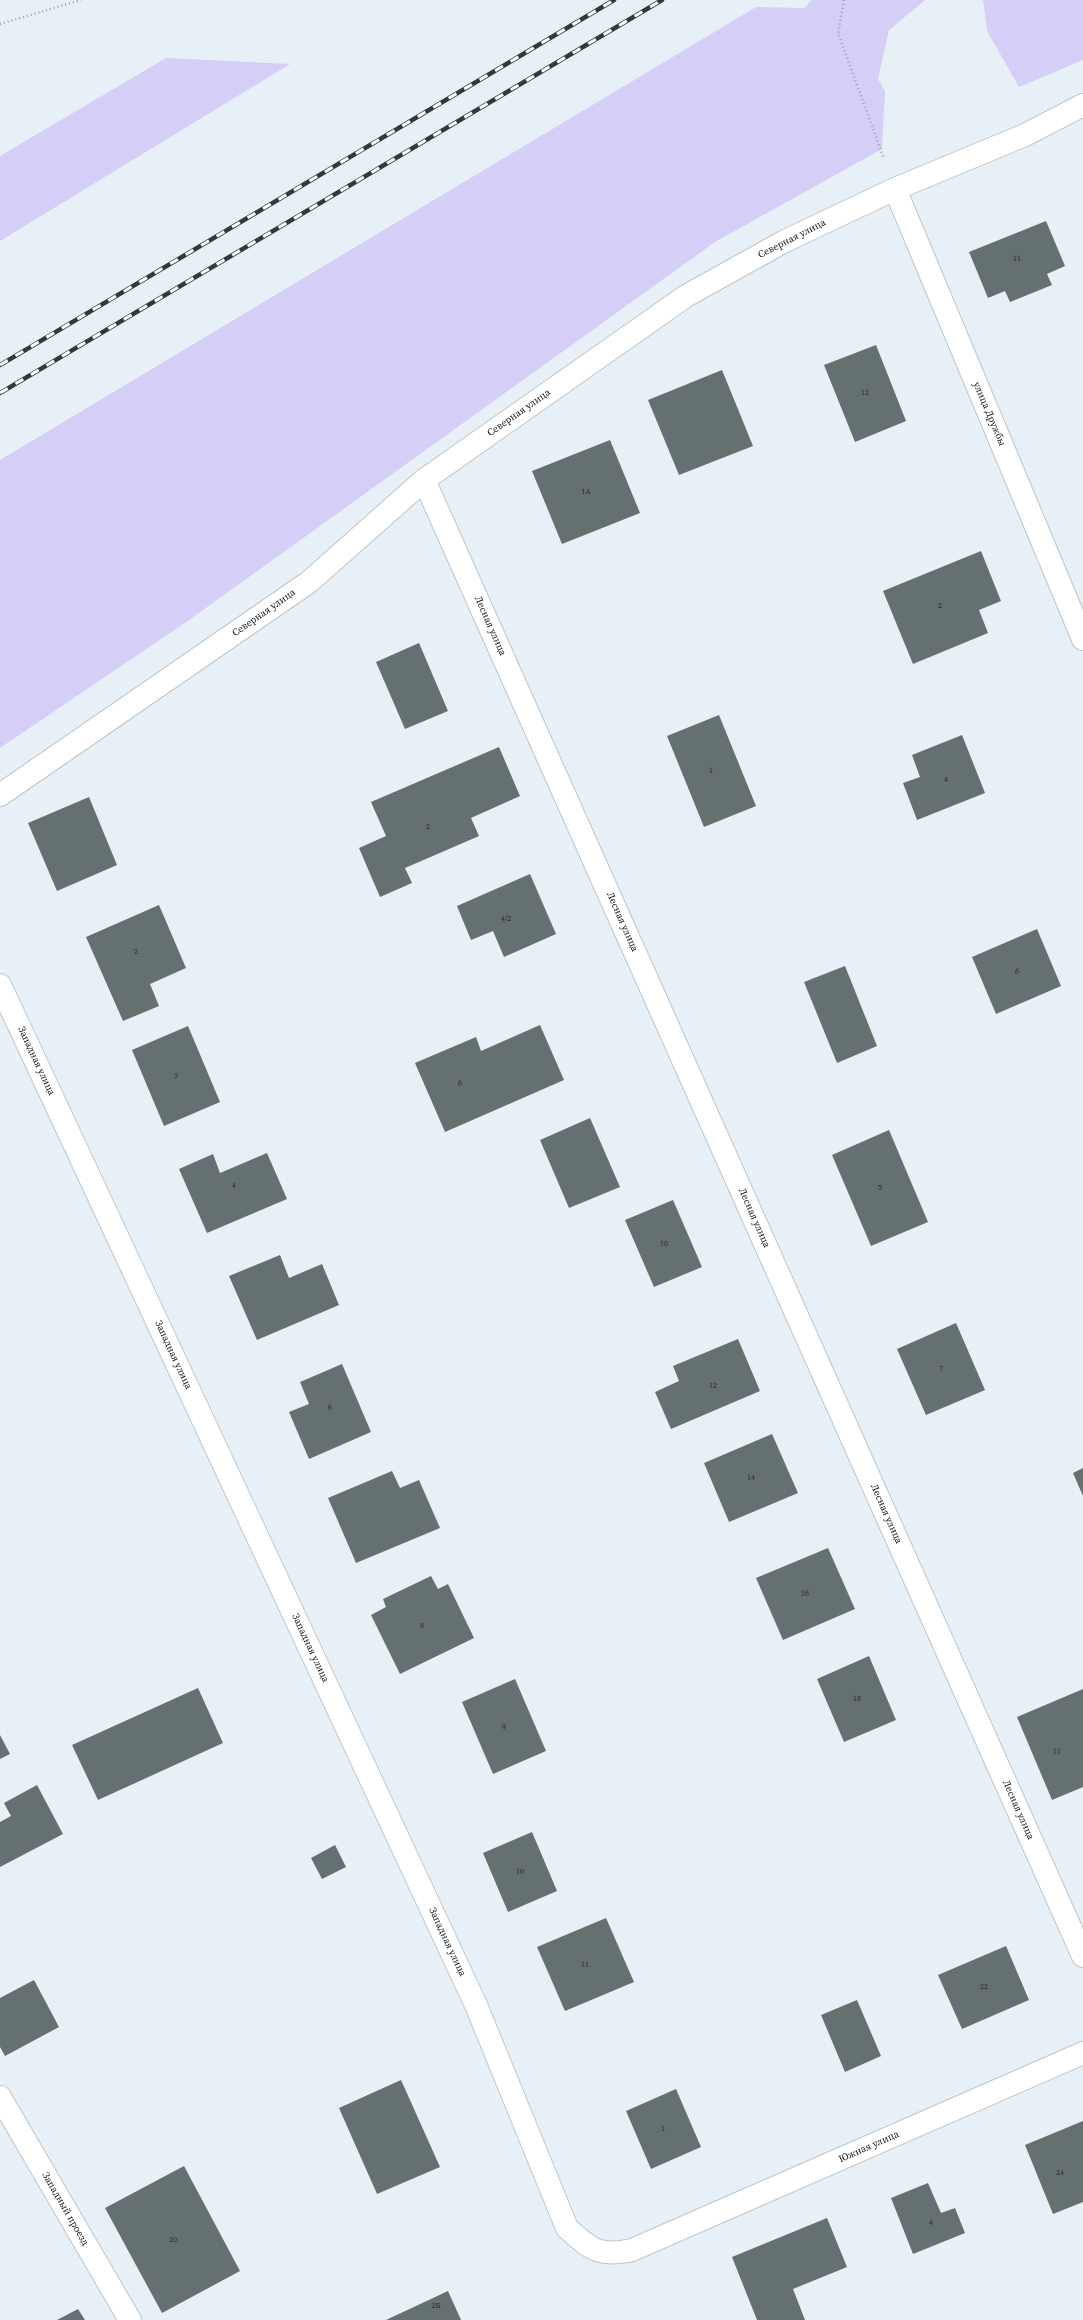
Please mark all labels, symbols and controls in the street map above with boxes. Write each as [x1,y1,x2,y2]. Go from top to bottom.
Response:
street label: Северная улица [756,217,828,261]
house number: 11 [1013,254,1021,264]
street label: улица Дружбы [970,380,1008,448]
street label: Северная улица [485,387,553,439]
house number: 12 [861,388,869,398]
house number: 1А [581,487,591,497]
street label: Северная улица [230,587,298,639]
street label: Лесная улица [472,594,508,658]
house number: 2 [938,601,942,611]
house number: 1 [709,766,713,776]
house number: 4 [944,775,948,785]
house number: 2 [426,822,430,832]
street label: Лесная улица [604,890,640,954]
house number: 4/2 [501,914,511,924]
house number: 2 [134,947,138,957]
house number: 6 [1015,967,1019,977]
street label: Западная улица [15,1025,57,1097]
house number: 3 [174,1071,178,1081]
house number: 6 [458,1079,462,1089]
house number: 4 [232,1181,236,1191]
house number: 5 [878,1183,882,1193]
street label: Лесная улица [736,1186,772,1250]
house number: 10 [660,1239,668,1249]
street label: Западная улица [152,1319,194,1391]
house number: 7 [939,1364,943,1374]
house number: 12 [709,1381,717,1391]
house number: 6 [328,1403,332,1413]
house number: 14 [747,1473,755,1483]
street label: Лесная улица [868,1482,904,1546]
house number: 16 [801,1589,809,1599]
street label: Западная улица [289,1612,331,1684]
house number: 8 [420,1621,424,1631]
house number: 18 [853,1694,861,1704]
house number: 9 [502,1722,506,1732]
house number: 11 [1053,1747,1061,1757]
street label: Лесная улица [1000,1778,1036,1842]
house number: 10 [516,1867,524,1877]
street label: Западная улица [426,1906,468,1978]
house number: 11 [581,1960,589,1970]
house number: 22 [980,1982,988,1992]
house number: 1 [661,2124,665,2134]
street label: Южная улица [837,2128,901,2166]
house number: 24 [1056,2168,1064,2178]
street label: Западный проезд [39,2170,91,2248]
house number: 4 [929,2218,933,2228]
house number: 20 [169,2235,177,2245]
house number: 2Б [432,2301,440,2311]

